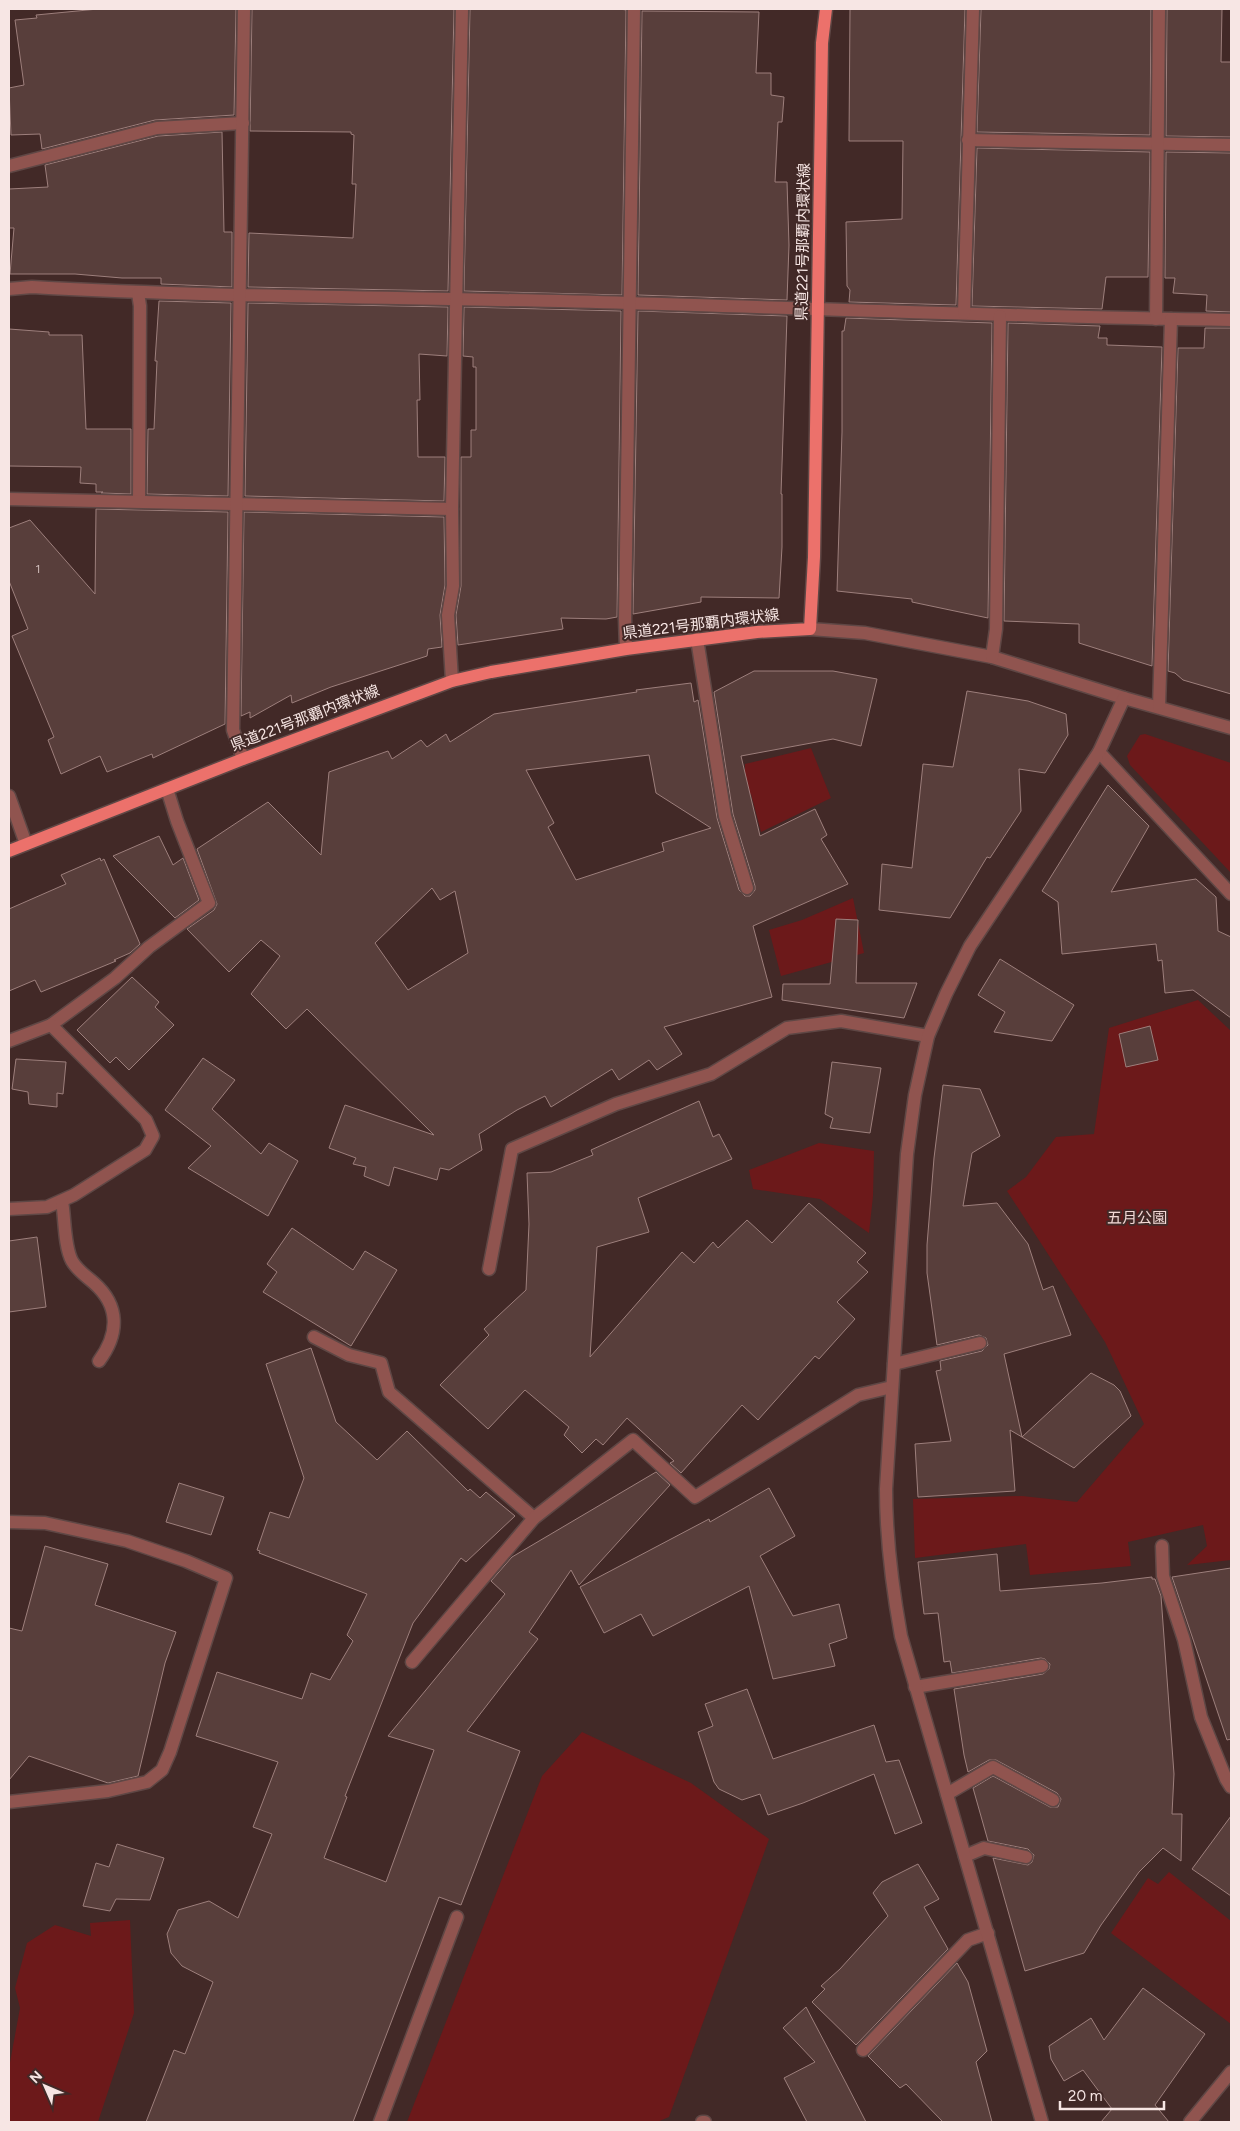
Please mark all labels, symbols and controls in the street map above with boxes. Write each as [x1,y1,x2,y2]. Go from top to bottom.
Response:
street label: 県道221号那覇内環状線 [793,163,813,321]
house number: 1 [36,562,40,576]
street label: 県道221号那覇内環状線 [622,605,780,643]
street label: 県道221号那覇内環状線 [228,681,382,755]
park label: 五月公園 [1107,1209,1167,1227]
north arrow [20,2061,70,2111]
text: N [26,2067,46,2087]
scale bar [1060,2078,1164,2110]
text: 20 m [1068,2087,1102,2105]

